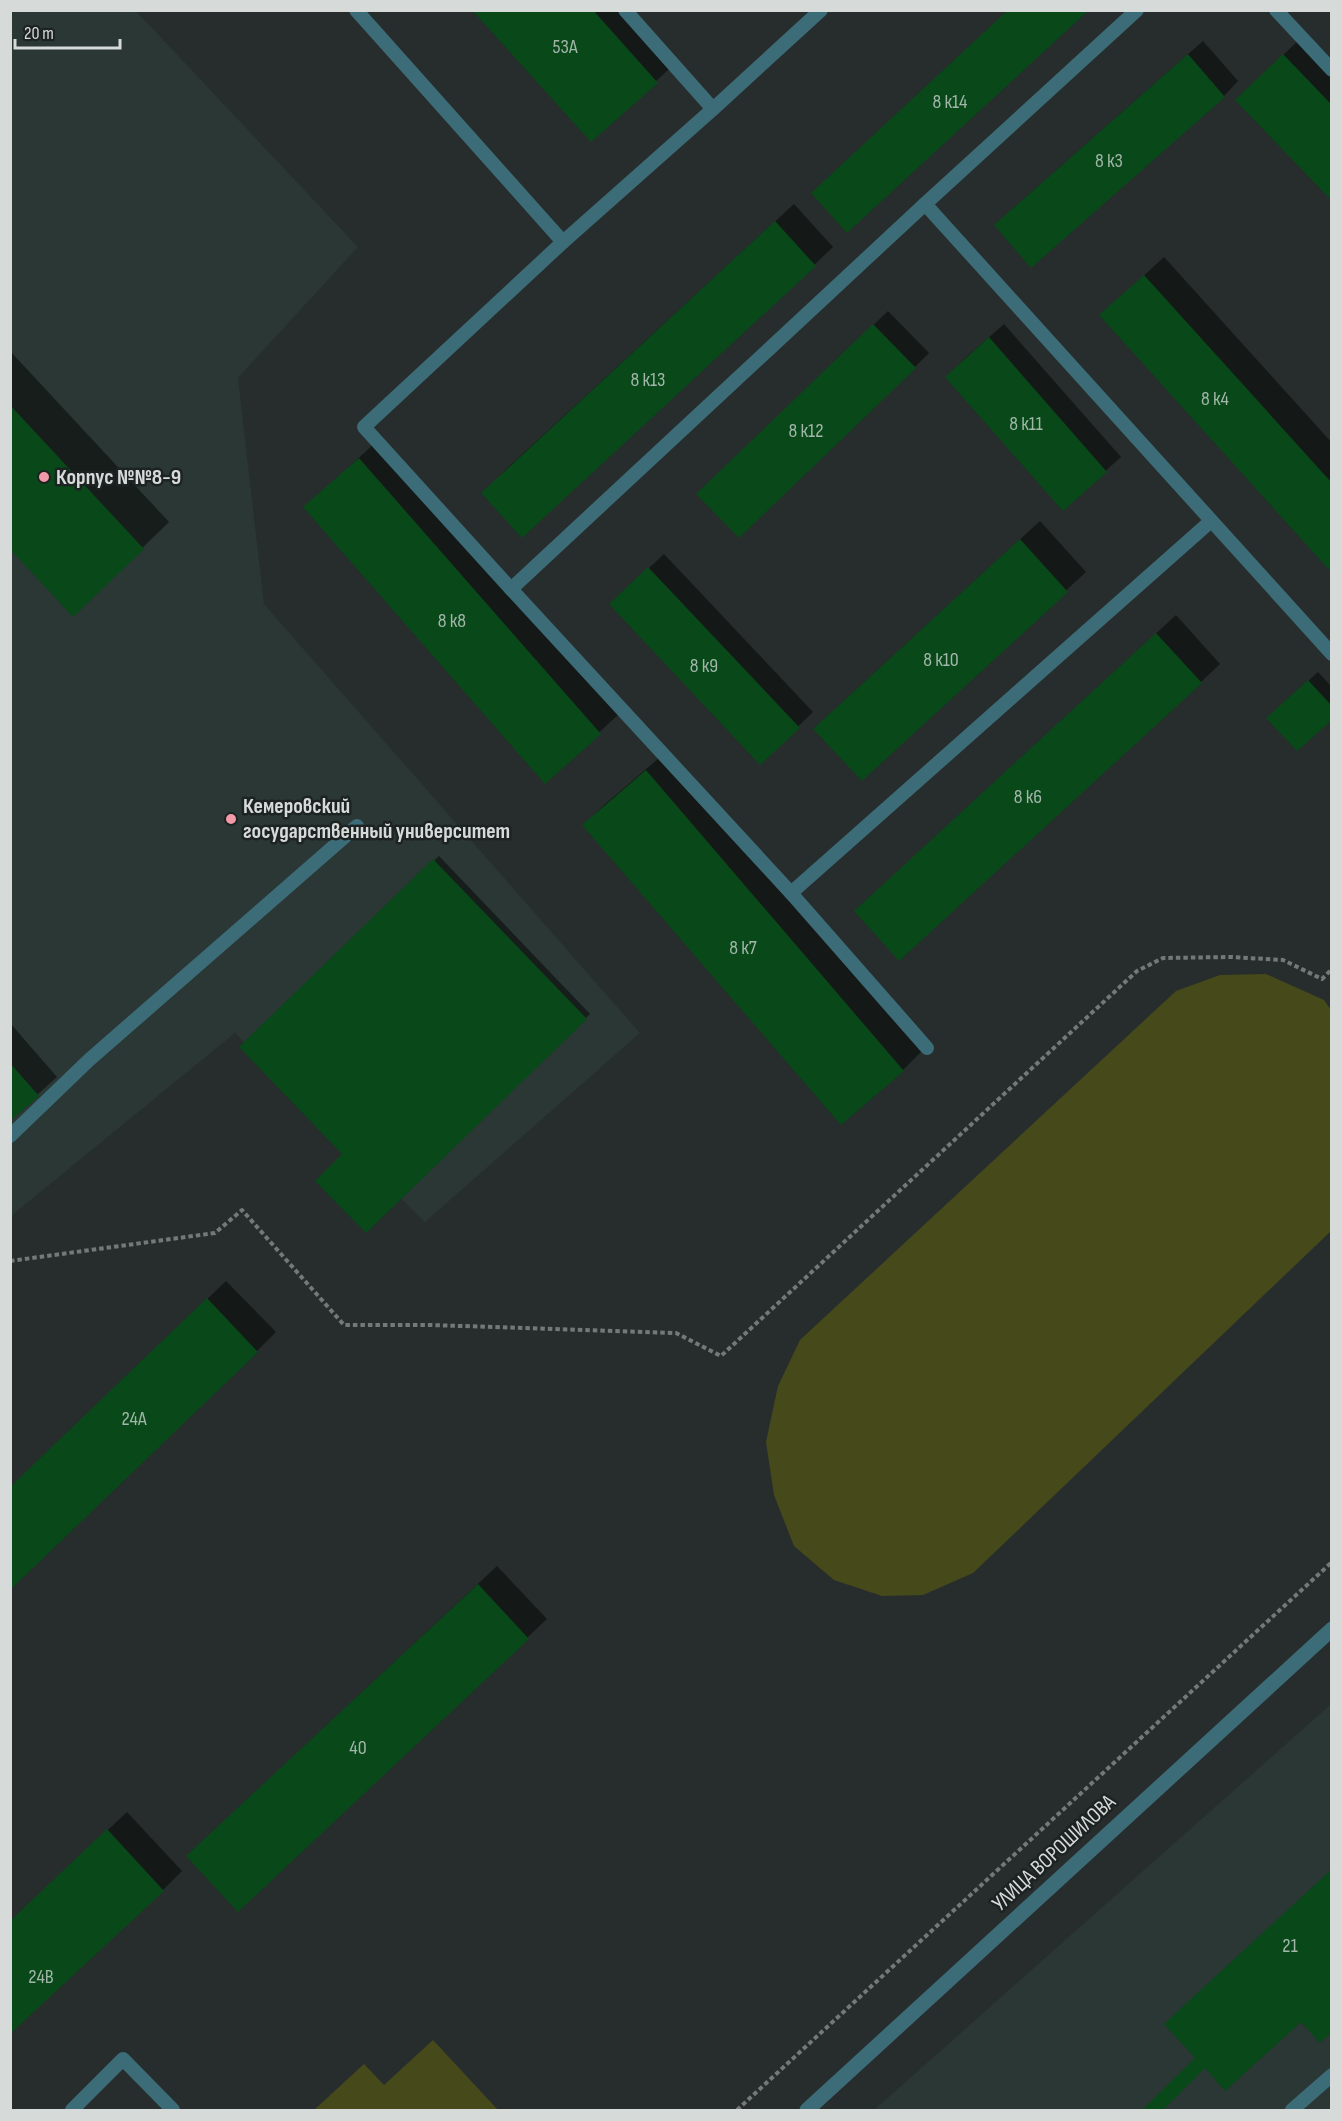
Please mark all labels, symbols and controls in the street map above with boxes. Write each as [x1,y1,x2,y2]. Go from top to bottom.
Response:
scale bar [15,12,120,50]
text: 20 m [24,23,54,44]
house number: 53А [553,35,578,59]
house number: 8 к14 [933,90,967,114]
house number: 8 к3 [1095,149,1123,173]
house number: 8 к13 [631,368,665,392]
house number: 8 к4 [1201,387,1229,411]
house number: 8 к11 [1009,412,1043,436]
house number: 8 к12 [789,419,823,443]
place label: Корпус №№8-9 [56,464,181,491]
marker: Корпус №№8-9 [37,470,51,484]
house number: 8 к8 [438,609,466,633]
house number: 8 к10 [923,648,959,672]
house number: 8 к9 [690,654,718,678]
house number: 8 к6 [1014,785,1042,809]
place label: Кемеровский государственный университет [243,793,510,845]
marker: Кемеровский государственный университет [224,812,238,826]
house number: 8 к7 [729,936,757,960]
house number: 24А [121,1407,147,1431]
house number: 40 [349,1736,367,1760]
street label: УЛИЦА ВОРОШИЛОВА [987,1788,1122,1917]
house number: 21 [1282,1934,1298,1958]
house number: 24В [28,1965,54,1989]

